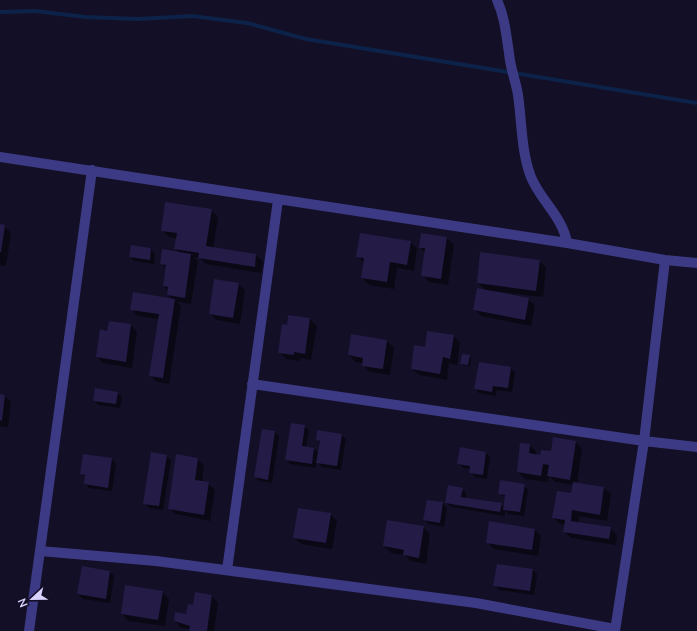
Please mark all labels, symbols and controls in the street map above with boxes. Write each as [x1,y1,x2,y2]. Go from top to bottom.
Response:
north arrow [12,579,52,619]
text: N [15,597,30,609]

